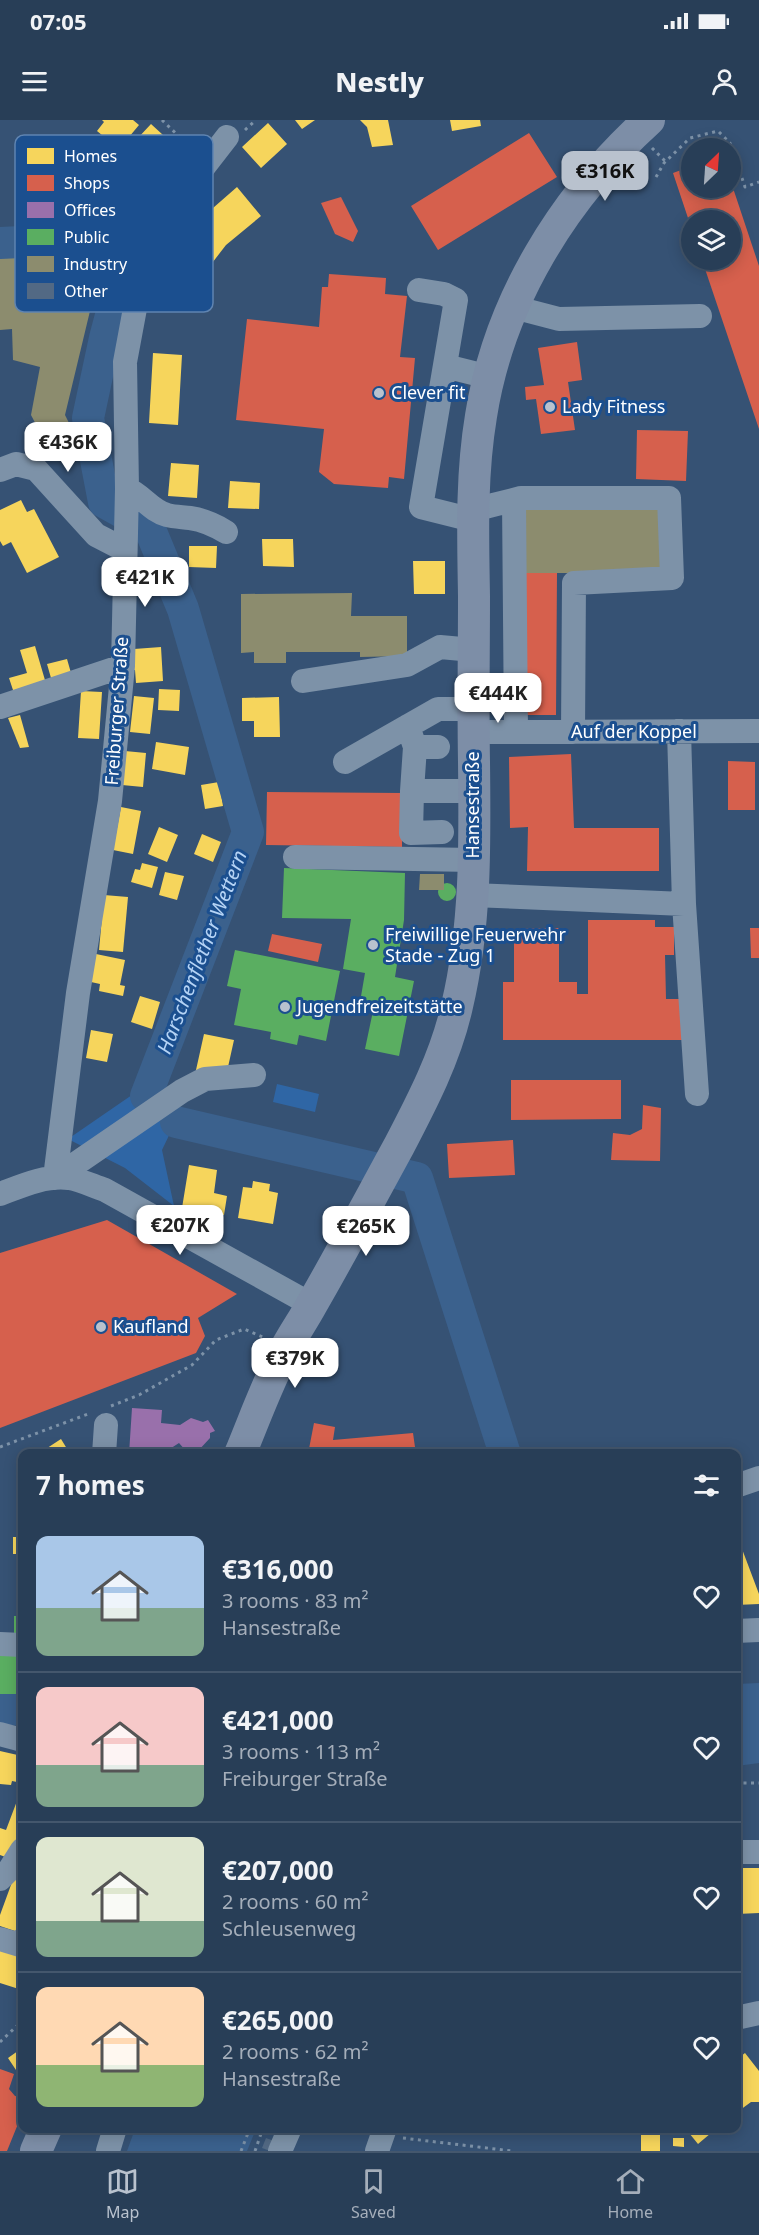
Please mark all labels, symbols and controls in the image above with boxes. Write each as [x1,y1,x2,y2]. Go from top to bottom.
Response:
text: 07:05 [30,6,87,36]
text: Nestly [335,63,424,100]
icon: menu [18,65,51,98]
icon: person [708,65,741,98]
legend [15,135,213,312]
north arrow [681,138,741,198]
map controls [681,138,741,270]
text: Homes [64,145,117,167]
pin: €316K [563,151,647,202]
text: €316K [575,157,635,184]
text: Shops [64,172,110,194]
text: Offices [64,199,116,221]
button: layers [681,210,741,270]
text: Public [64,226,110,248]
text: Industry [64,253,128,275]
text: Other [64,280,108,302]
place label: Clever fit [391,380,466,404]
marker: Clever fit [372,386,386,400]
place label: Lady Fitness [562,394,665,418]
marker: Lady Fitness [543,400,557,414]
pin: €436K [26,422,110,473]
text: €436K [38,428,98,455]
pin: €421K [103,557,187,608]
text: €421K [115,563,175,590]
street label: Freiburger Straße [99,636,133,786]
pin: €444K [456,673,540,724]
text: €444K [468,679,528,706]
street label: Auf der Koppel [571,719,697,743]
street label: Hansestraße [460,751,484,859]
water label: Harschenflether Wettern [150,846,253,1058]
place label: Freiwillige Feuerwehr Stade - Zug 1 [385,922,566,967]
marker: Freiwillige Feuerwehr Stade - Zug 1 [366,938,380,952]
place label: Jugendfreizeitstätte [295,994,463,1018]
marker: Jugendfreizeitstätte [278,1000,292,1014]
pin: €207K [138,1205,222,1256]
pin: €265K [324,1206,408,1257]
text: €207K [150,1211,210,1238]
text: €265K [336,1212,396,1239]
place label: Kaufland [113,1314,189,1338]
marker: Kaufland [94,1320,108,1334]
pin: €379K [253,1338,337,1389]
text: €379K [265,1344,325,1371]
text: 7 homes [36,1467,145,1503]
icon: filters [690,1469,723,1502]
text: €316,000 [222,1551,334,1587]
icon: home [84,1560,156,1632]
icon: heart [690,1580,723,1613]
text: 3 rooms · 83 m² [222,1587,369,1614]
text: Hansestraße [222,1614,341,1641]
text: €421,000 [222,1702,334,1738]
icon: home [84,1711,156,1783]
icon: heart [690,1731,723,1764]
text: 3 rooms · 113 m² [222,1738,380,1765]
text: Freiburger Straße [222,1765,388,1792]
text: €207,000 [222,1852,334,1888]
icon: home [84,1861,156,1933]
icon: heart [690,1881,723,1914]
text: 2 rooms · 60 m² [222,1888,369,1915]
text: Schleusenweg [222,1915,356,1942]
text: €265,000 [222,2002,334,2038]
icon: home [84,2011,156,2083]
icon: heart [690,2031,723,2064]
text: 2 rooms · 62 m² [222,2038,369,2065]
text: Hansestraße [222,2065,341,2092]
tab: Map [106,2165,139,2223]
tab: Saved [351,2165,396,2223]
tab: Home [608,2165,653,2223]

